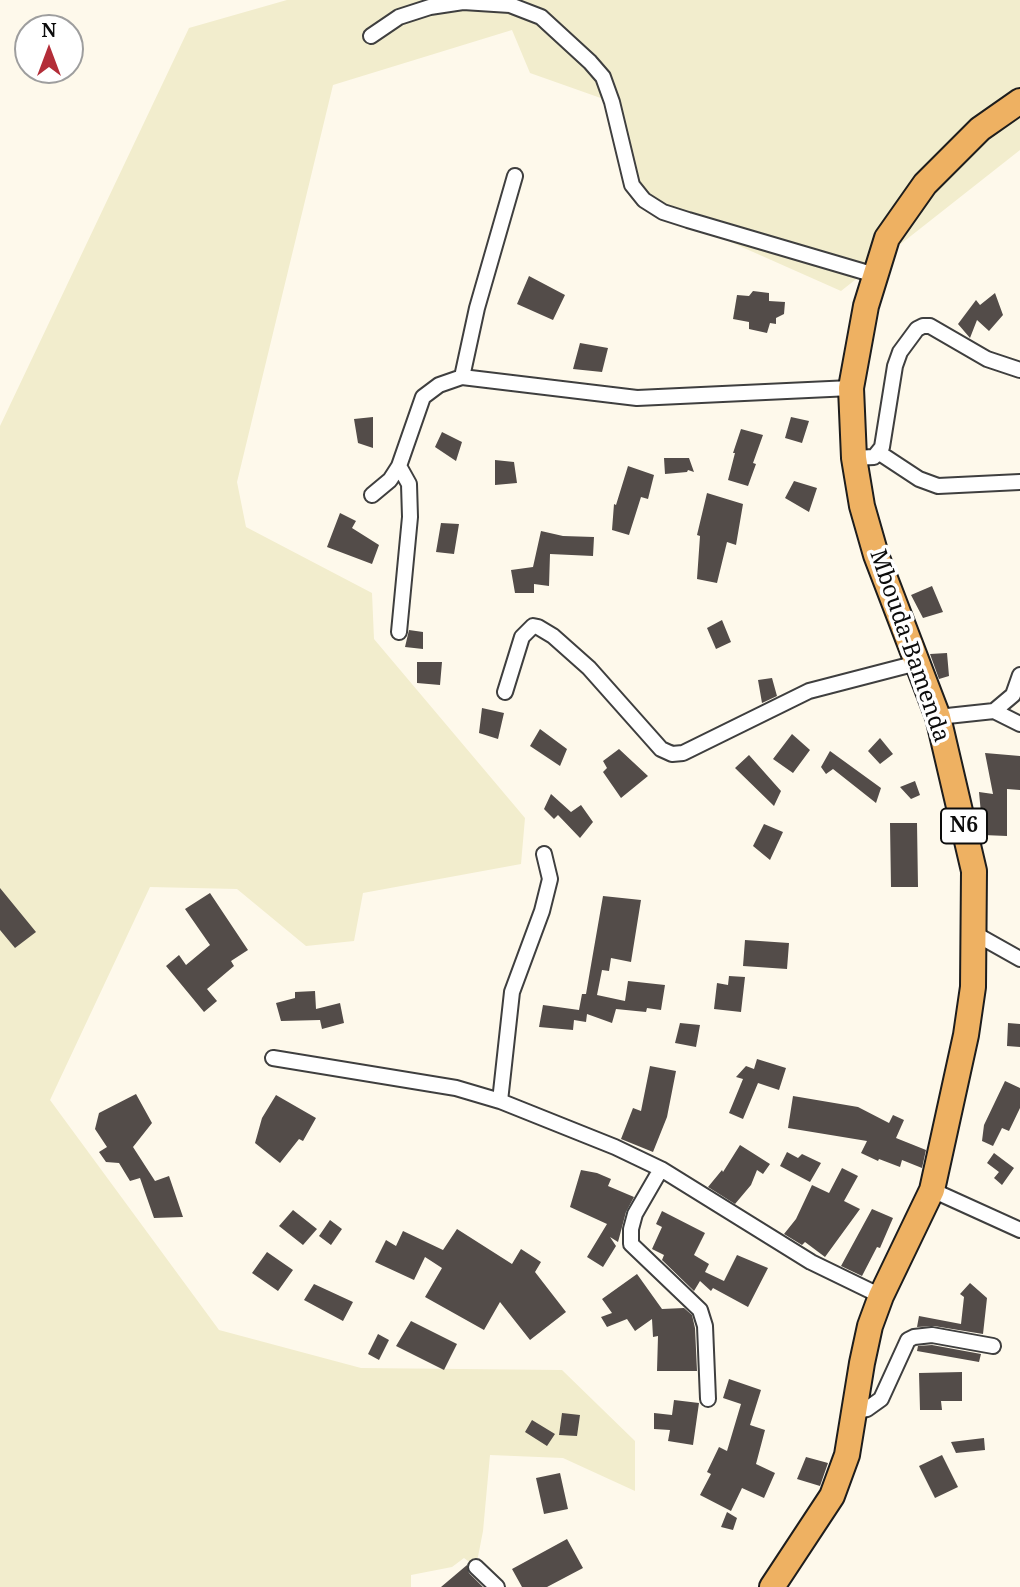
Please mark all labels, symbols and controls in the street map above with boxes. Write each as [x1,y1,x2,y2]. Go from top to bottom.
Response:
north arrow [14,14,84,84]
text: N [42,17,56,43]
street label: Mbouda-Bamenda [863,546,955,746]
road number: N6 [941,808,987,844]

